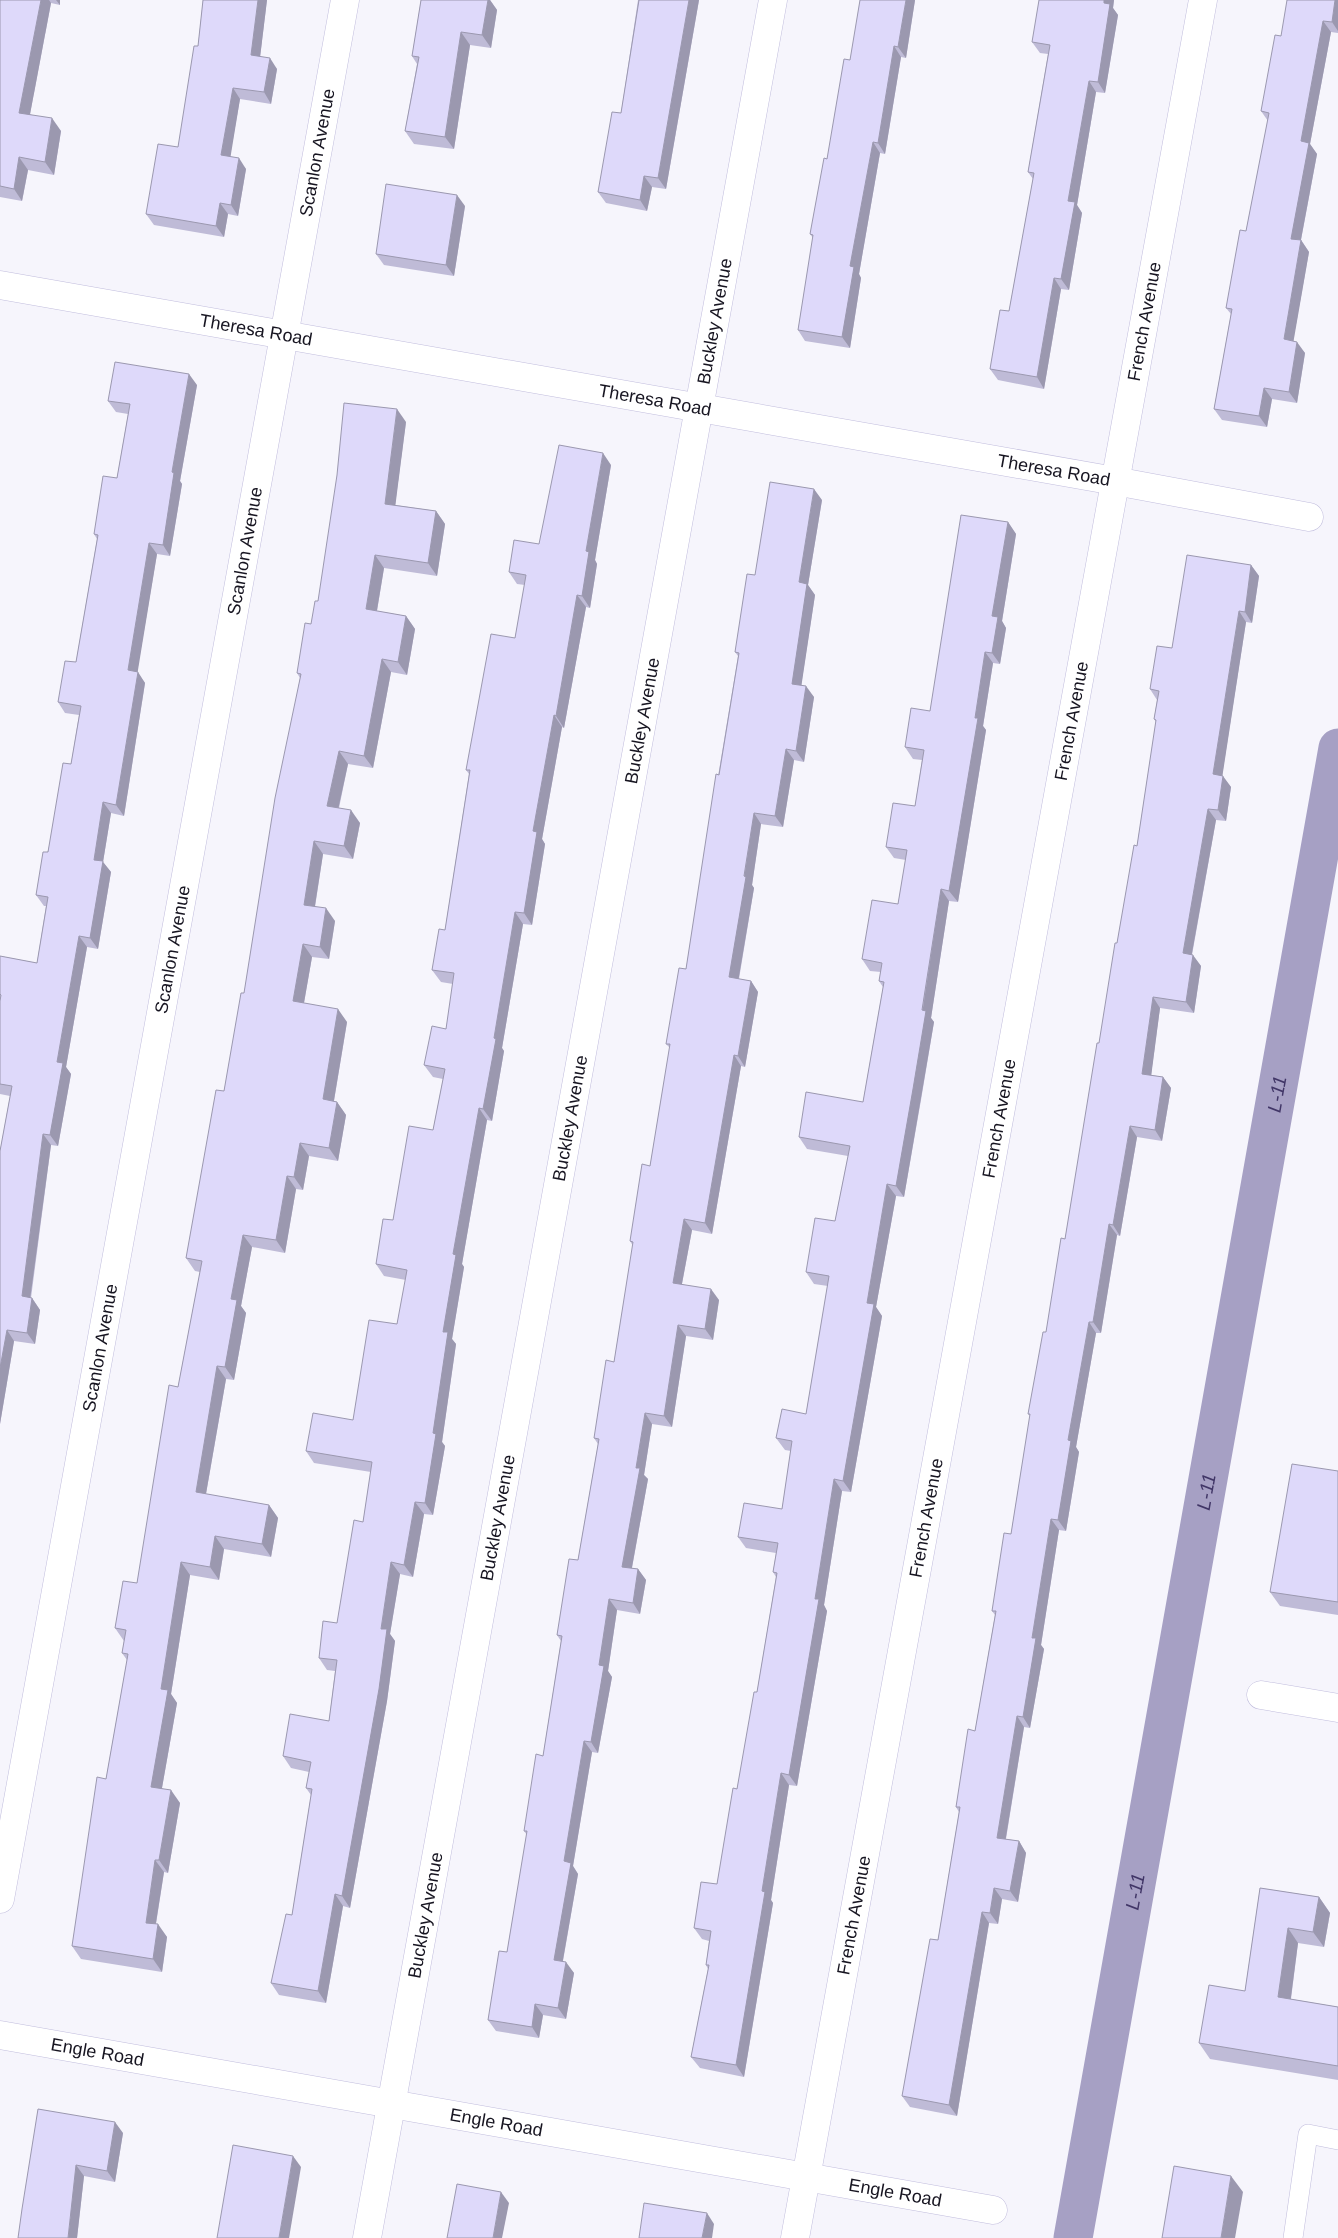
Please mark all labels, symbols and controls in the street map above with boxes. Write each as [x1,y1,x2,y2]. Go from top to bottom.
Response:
street label: Scanlon Avenue [296,87,339,218]
street label: Buckley Avenue [693,257,736,386]
street label: French Avenue [1124,260,1165,383]
street label: Theresa Road [198,310,314,350]
street label: Theresa Road [597,380,713,420]
street label: Theresa Road [996,451,1112,490]
street label: Scanlon Avenue [223,485,266,617]
street label: Buckley Avenue [621,656,663,785]
street label: French Avenue [1051,660,1092,782]
street label: Scanlon Avenue [151,884,194,1015]
street label: Buckley Avenue [549,1054,591,1183]
street label: French Avenue [978,1057,1020,1180]
water label: L-11 [1263,1074,1291,1114]
street label: Scanlon Avenue [79,1282,122,1414]
street label: Buckley Avenue [476,1453,519,1582]
street label: French Avenue [906,1457,947,1579]
water label: L-11 [1193,1472,1220,1512]
street label: Buckley Avenue [404,1851,447,1980]
street label: French Avenue [833,1854,874,1977]
water label: L-11 [1122,1872,1149,1911]
street label: Engle Road [49,2034,146,2070]
street label: Engle Road [448,2104,544,2140]
street label: Engle Road [847,2175,943,2211]

